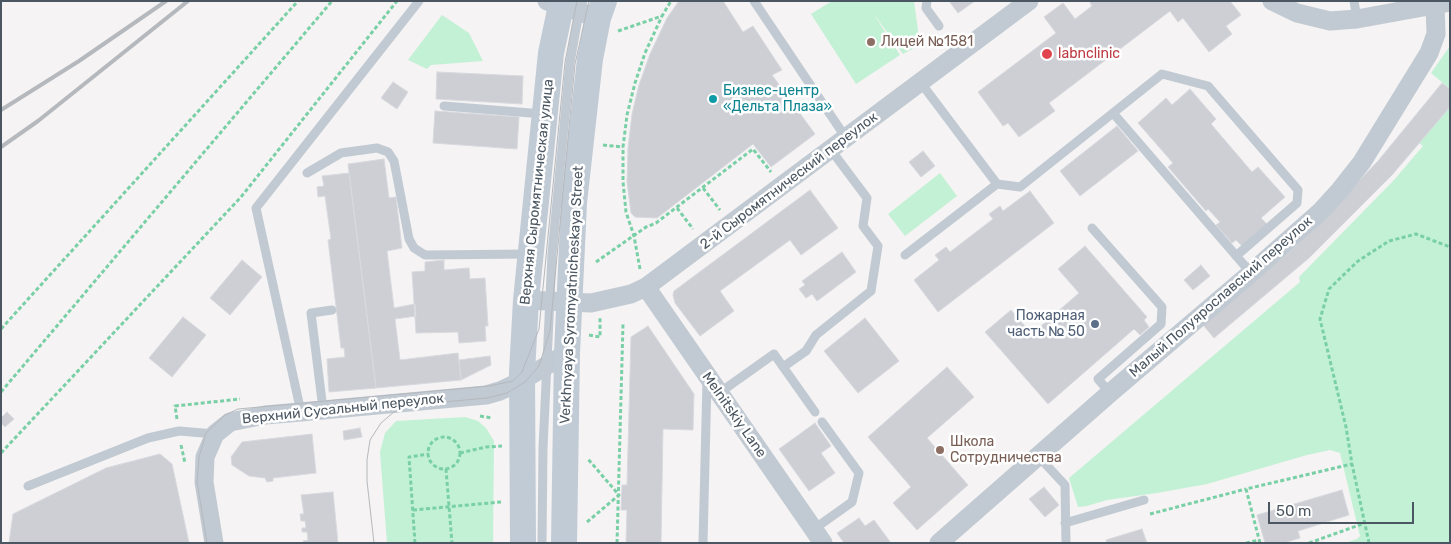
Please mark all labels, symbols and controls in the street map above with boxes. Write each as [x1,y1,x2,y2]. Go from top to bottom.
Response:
place label: Лицей №1581 [881,34,973,50]
marker: Лицей №1581 [865,36,877,48]
place label: labnclinic [1058,46,1120,62]
marker: labnclinic [1040,47,1054,61]
street label: Верхняя Сыромятническая улица [517,78,557,306]
place label: Бизнес-центр «Дельта Плаза» [723,83,832,115]
marker: Бизнес-центр «Дельта Плаза» [707,93,719,105]
street label: 2-й Сыромятнический переулок [697,109,881,253]
street label: Verkhnyaya Syromyatnicheskaya Street [557,165,587,425]
street label: Малый Полуярославский переулок [1126,213,1316,381]
place label: Пожарная часть № 50 [1007,308,1085,341]
marker: Пожарная часть № 50 [1089,318,1101,330]
street label: Melnitskiy Lane [698,369,770,461]
street label: Верхний Сусальный переулок [241,390,445,428]
place label: Школа Сотрудничества [950,434,1062,467]
marker: Школа Сотрудничества [934,444,946,456]
scale bar [1271,492,1417,524]
text: 50 m [1276,502,1311,520]

